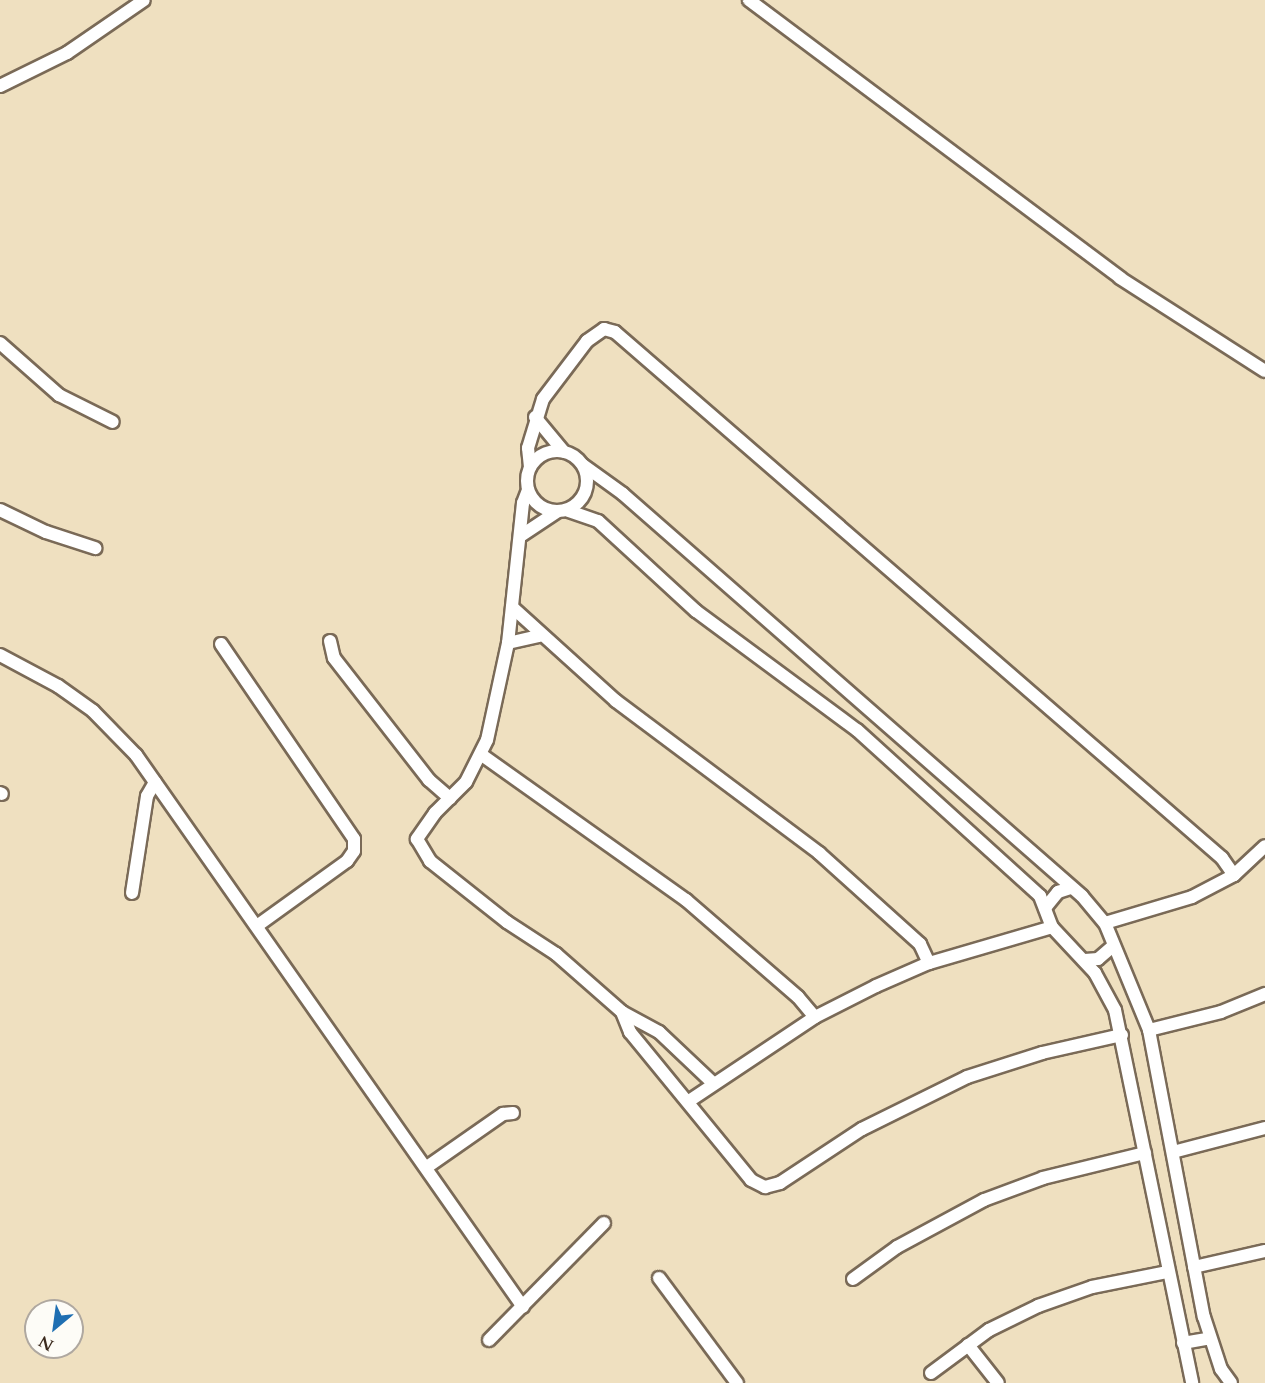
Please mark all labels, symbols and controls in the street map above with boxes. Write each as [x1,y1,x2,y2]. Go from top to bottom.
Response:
north arrow [24,1299,84,1359]
text: N [35,1330,58,1356]

